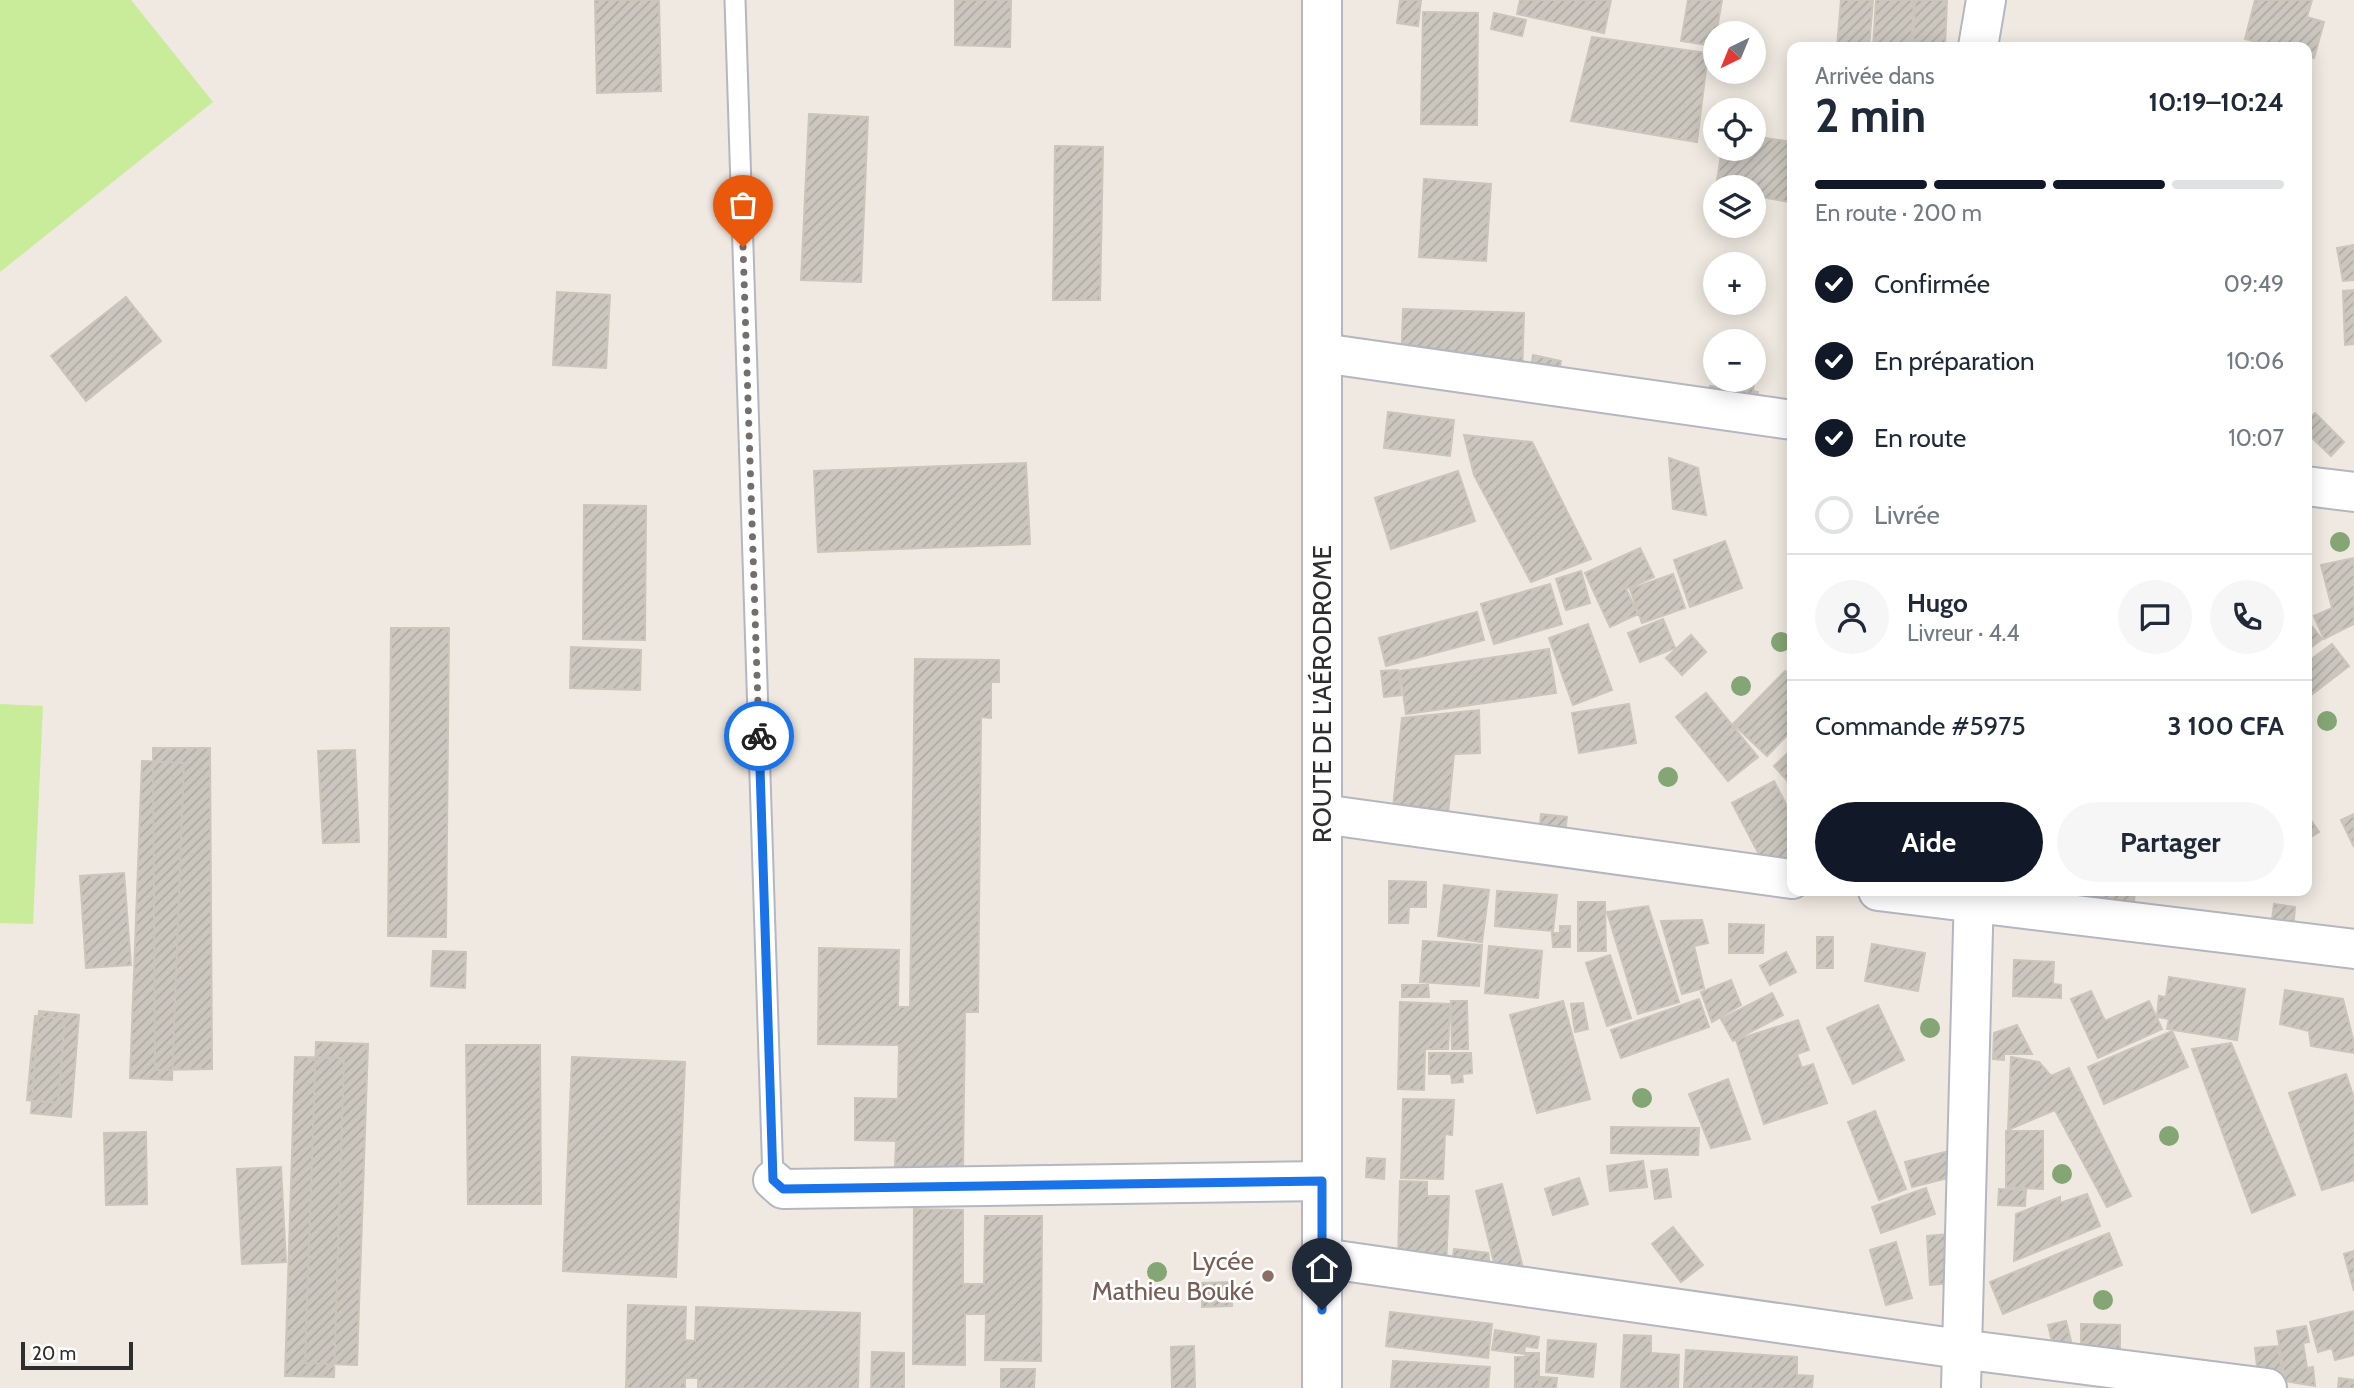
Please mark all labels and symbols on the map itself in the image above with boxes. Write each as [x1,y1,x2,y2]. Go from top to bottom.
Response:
north arrow [1703,21,1766,84]
pin [713,175,773,247]
street label: ROUTE DE L'AÉRODROME [1306,545,1338,843]
courier [724,701,794,771]
pin [1292,1238,1352,1310]
place label: Lycée Mathieu Bouké [1092,1245,1254,1307]
marker: Lycée Mathieu Bouké [1260,1268,1276,1284]
scale bar [21,1339,133,1371]

